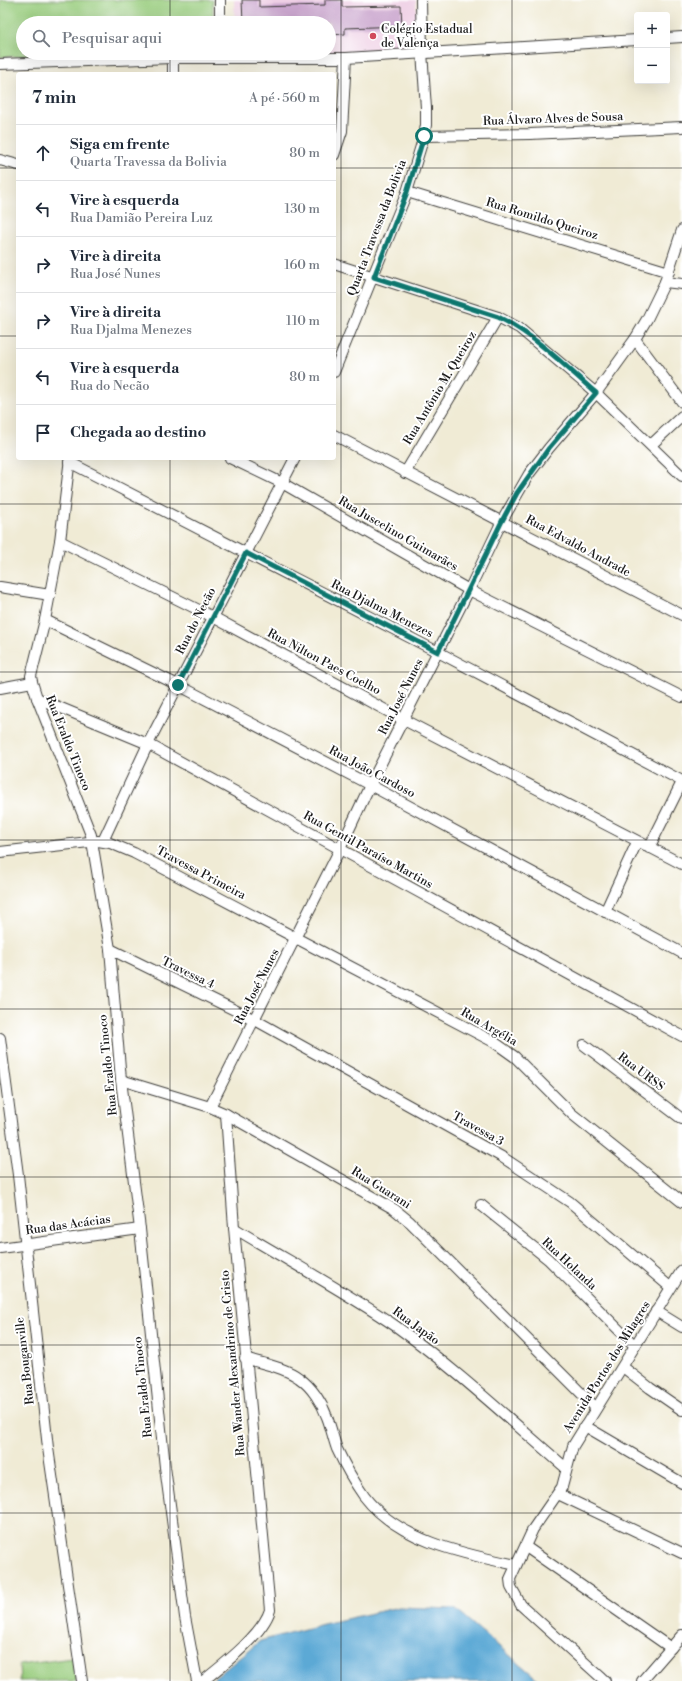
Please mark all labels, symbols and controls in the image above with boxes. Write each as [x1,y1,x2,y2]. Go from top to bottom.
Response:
map controls [634,12,670,84]
button: + [634,12,670,48]
search box [16,16,336,60]
place label: Colégio Estadual de Valença [381,22,473,51]
icon: search [30,27,52,49]
text: Pesquisar aqui [62,29,162,48]
marker: Colégio Estadual de Valença [368,31,378,41]
button: − [634,48,670,84]
text: 7 min [32,87,76,109]
text: A pé · 560 m [249,90,320,106]
street label: Rua Álvaro Alves de Sousa [483,107,624,129]
route start [415,127,433,145]
text: Siga em frente [70,135,170,154]
icon: ahead [32,142,54,164]
text: 80 m [289,145,320,161]
text: Quarta Travessa da Bolivia [70,154,227,170]
street label: Quarta Travessa da Bolivia [344,157,410,298]
text: Vire à esquerda [70,191,179,210]
street label: Rua Romildo Queiroz [484,195,600,243]
icon: left [32,198,54,220]
text: 130 m [285,201,320,217]
text: Rua Damião Pereira Luz [70,210,213,226]
text: Vire à direita [70,247,161,266]
icon: right [32,254,54,276]
text: 160 m [284,257,320,273]
text: Rua José Nunes [70,266,160,282]
text: Vire à direita [70,303,161,322]
icon: right [32,310,54,332]
text: 110 m [286,313,320,329]
text: Rua Djalma Menezes [70,322,192,338]
street label: Rua Antônio M. Queiroz [400,328,480,448]
text: Vire à esquerda [70,359,179,378]
icon: left [32,366,54,388]
text: 80 m [289,369,320,385]
text: Rua do Necão [70,378,150,394]
icon: arrive [32,422,54,444]
text: Chegada ao destino [70,423,206,442]
street label: Rua Juscelino Guimarães [336,494,460,574]
street label: Rua Edvaldo Andrade [523,512,633,580]
street label: Rua Djalma Menezes [328,577,436,641]
street label: Rua do Necão [173,585,219,657]
street label: Rua Nilton Paes Coelho [265,626,384,698]
street label: Rua José Nunes [375,656,427,738]
route end [169,676,187,694]
street label: Rua Eraldo Tinoco [42,693,94,793]
street label: Rua João Cardoso [326,743,418,801]
street label: Rua Gentil Paraíso Martins [300,808,436,892]
street label: Travessa Primeira [154,843,249,903]
street label: Rua José Nunes [231,946,283,1028]
street label: Travessa 4 [159,954,217,992]
street label: Rua Argélia [458,1005,521,1050]
street label: Rua Eraldo Tinoco [95,1013,121,1116]
street label: Rua URSS [615,1050,667,1095]
street label: Travessa 3 [450,1109,507,1149]
street label: Rua Guarani [348,1164,414,1212]
street label: Rua das Acácias [25,1212,111,1238]
street label: Rua Holanda [538,1235,600,1294]
street label: Rua Wander Alexandrino de Cristo [217,1269,249,1457]
street label: Avenida Portos dos Milagres [560,1298,654,1437]
street label: Rua Japão [390,1304,443,1348]
street label: Rua Bouganville [12,1316,38,1406]
street label: Rua Eraldo Tinoco [130,1335,156,1438]

